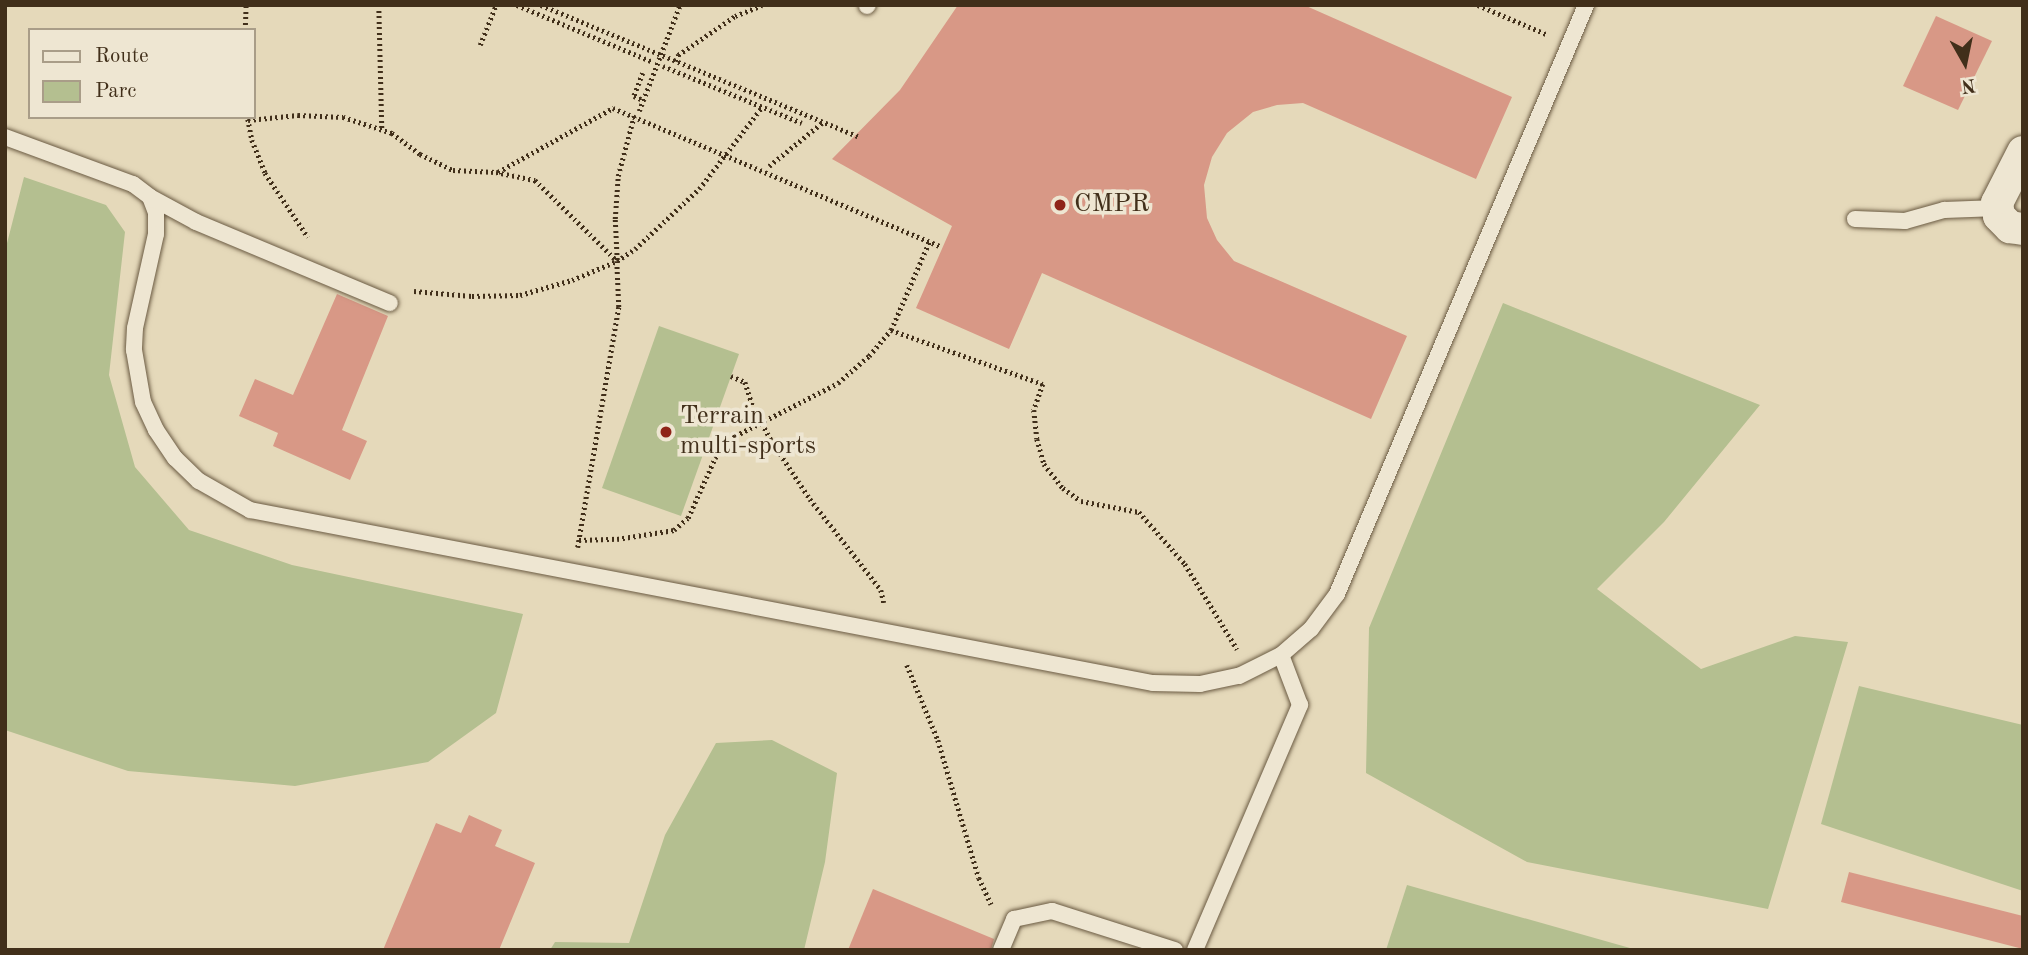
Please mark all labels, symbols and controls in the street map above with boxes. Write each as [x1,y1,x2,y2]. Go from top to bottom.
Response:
legend [28,28,256,119]
north arrow [1930,28,2000,98]
text: Route [95,46,149,67]
text: N [1960,74,1977,95]
text: Parc [95,81,137,102]
place label: CMPR [1074,189,1150,221]
marker: CMPR [1052,197,1068,213]
place label: Terrain multi-sports [680,401,816,462]
marker: Terrain multi-sports [658,424,674,440]

